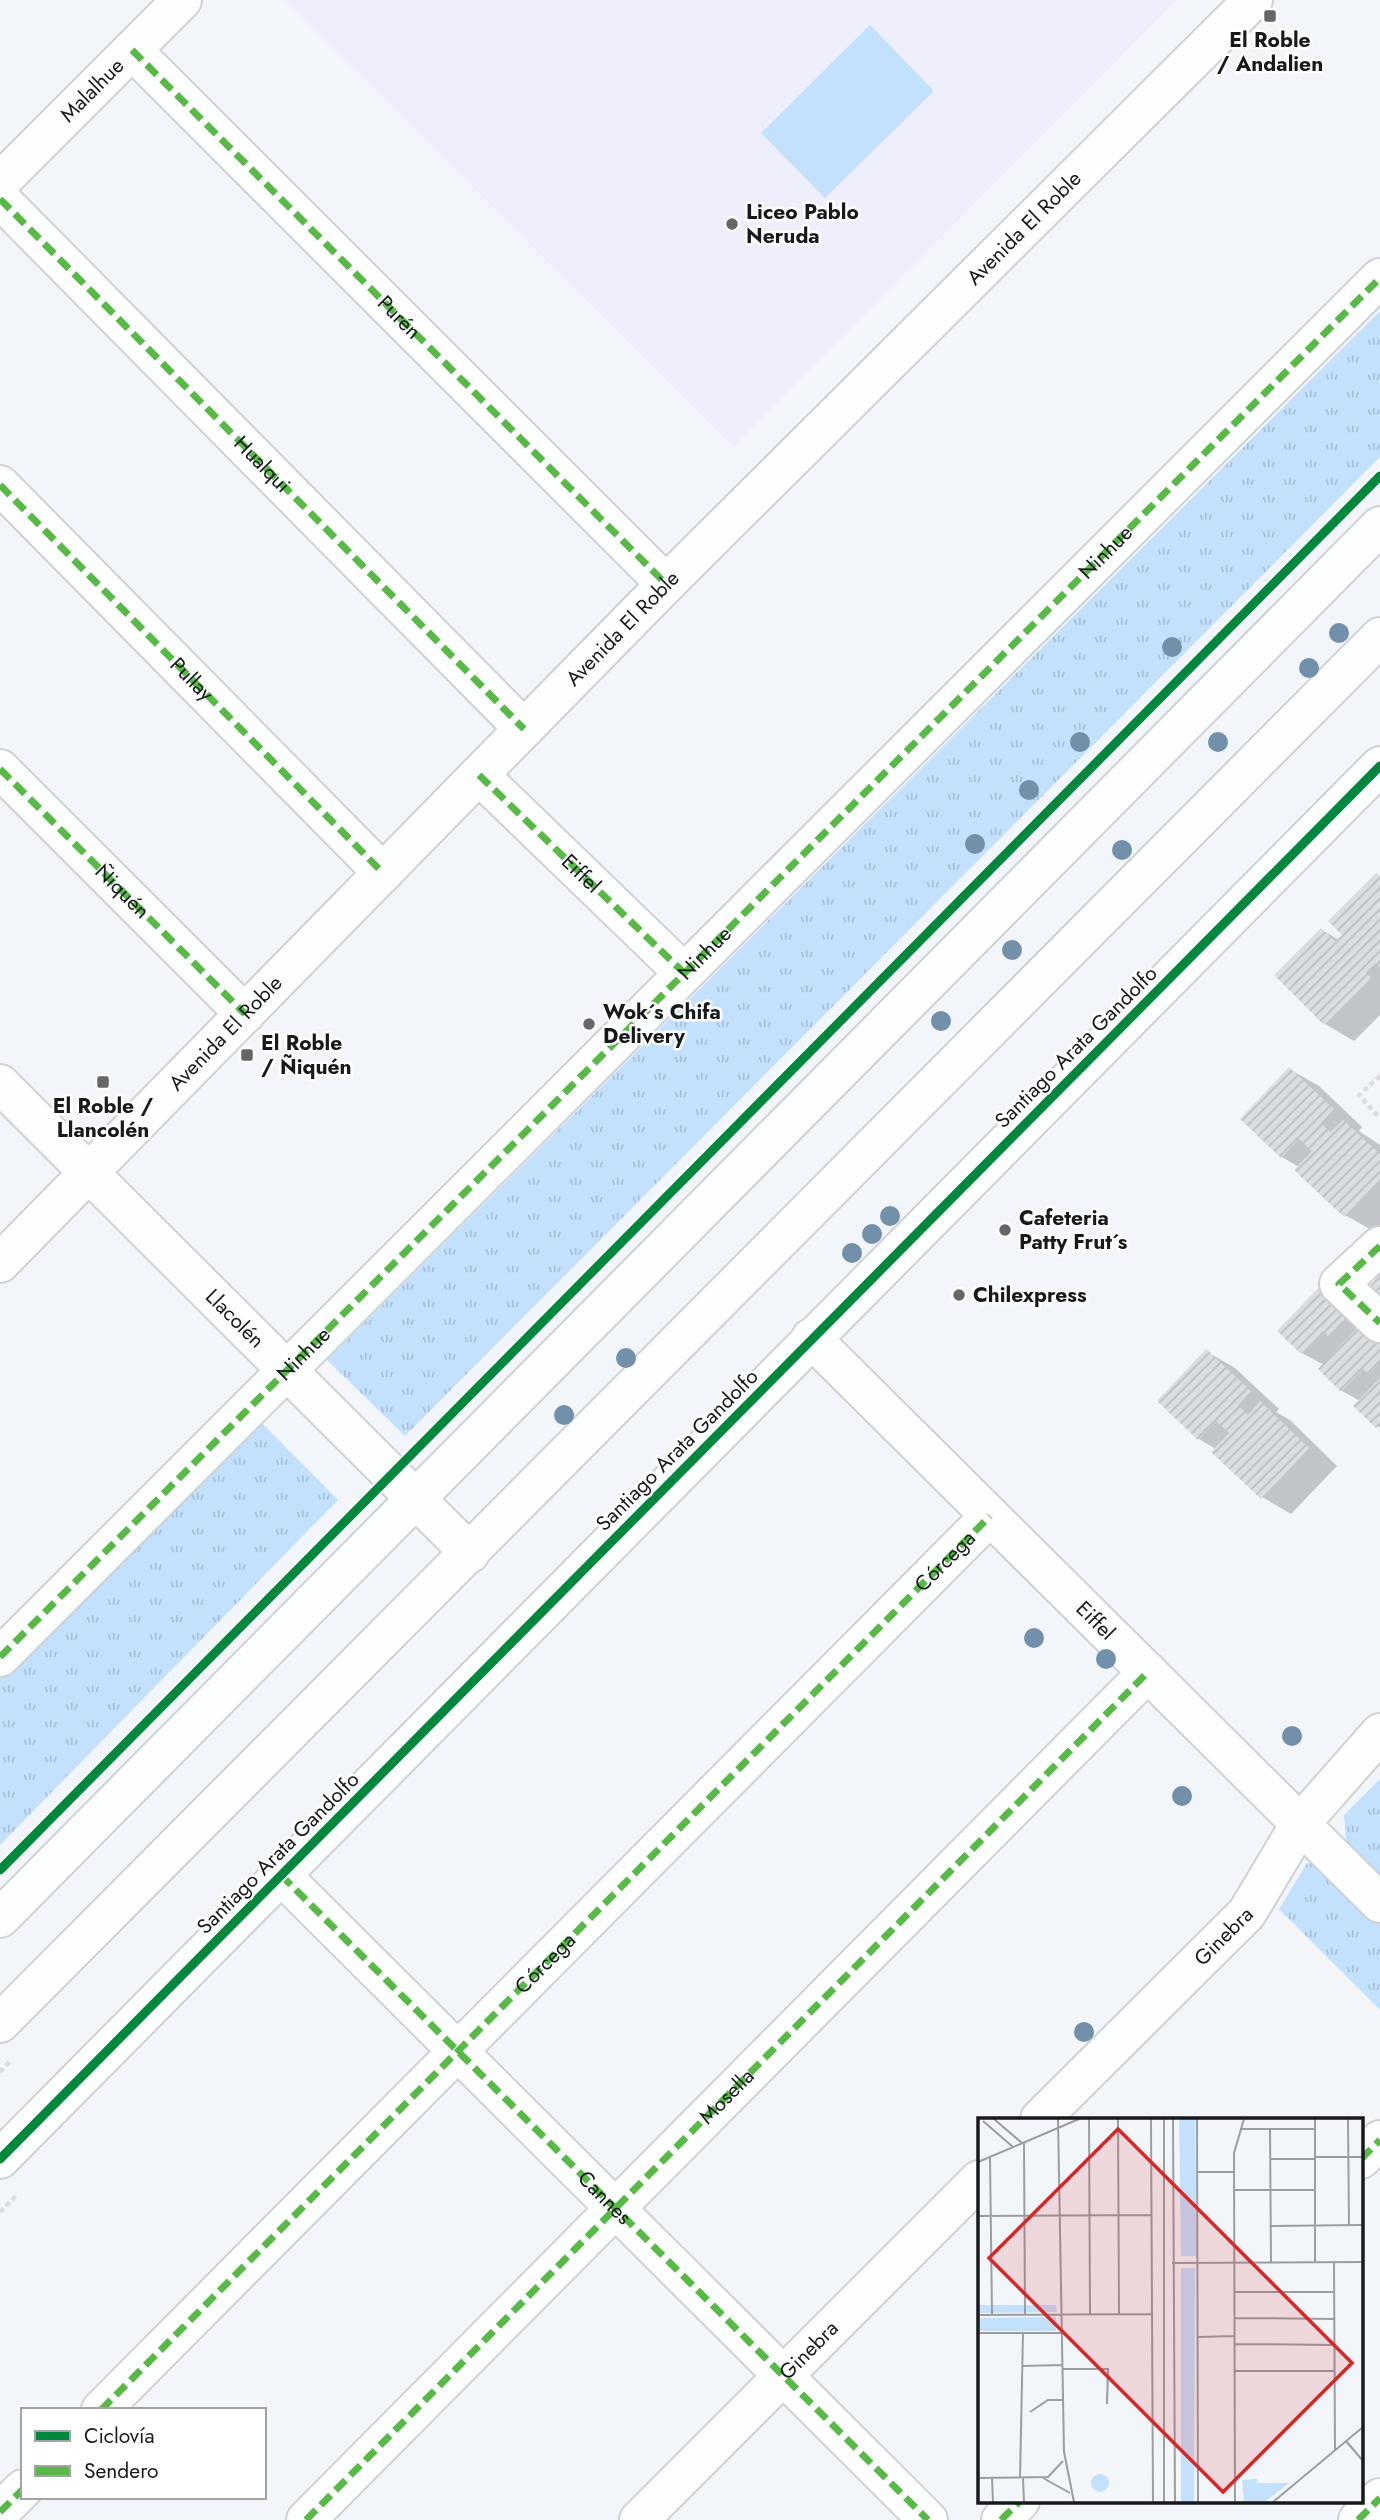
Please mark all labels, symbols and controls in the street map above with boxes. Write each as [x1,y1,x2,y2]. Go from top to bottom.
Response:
marker: El Roble / Andalien [1262,8,1278,24]
place label: El Roble / Andalien [1217,25,1323,79]
street label: Malalhue [53,51,131,129]
street label: Avenida El Roble [960,164,1088,292]
place label: Liceo Pablo Neruda [746,197,859,251]
marker: Liceo Pablo Neruda [724,216,740,232]
street label: Purén [371,289,428,346]
street label: Hualqui [227,429,297,499]
street label: Ninhue [1072,518,1140,586]
street label: Avenida El Roble [559,564,686,693]
street label: Pullay [163,651,221,709]
street label: Eiffel [555,847,608,900]
street label: Ñiquén [88,857,156,925]
street label: Ninhue [671,919,738,987]
street label: Santiago Arata Gandolfo [988,959,1164,1135]
street label: Avenida El Roble [162,969,289,1098]
place label: Wok´s Chifa Delivery [603,997,721,1051]
marker: Wok´s Chifa Delivery [581,1016,597,1032]
place label: El Roble / Ñiquén [261,1028,352,1082]
marker: El Roble / Ñiquén [239,1047,255,1063]
marker: El Roble / Llancolén [95,1074,111,1090]
place label: El Roble / Llancolén [53,1091,153,1145]
place label: Cafeteria Patty Frut´s [1019,1203,1128,1257]
marker: Cafeteria Patty Frut´s [997,1222,1013,1238]
place label: Chilexpress [973,1280,1087,1310]
street label: Llacolén [199,1282,271,1355]
marker: Chilexpress [951,1287,967,1303]
street label: Ninhue [270,1320,337,1388]
street label: Santiago Arata Gandolfo [589,1362,765,1538]
street label: Córcega [908,1524,982,1599]
street label: Eiffel [1069,1594,1122,1647]
street label: Santiago Arata Gandolfo [190,1765,366,1941]
street label: Ginebra [1187,1900,1260,1973]
street label: Córcega [508,1926,583,2001]
street label: Mosella [692,2062,761,2131]
inset map [978,2118,1362,2502]
street label: Cannes [571,2164,639,2232]
street label: Ginebra [772,2314,845,2387]
legend [21,2408,266,2499]
text: Ciclovía [84,2421,155,2451]
text: Sendero [84,2456,159,2486]

